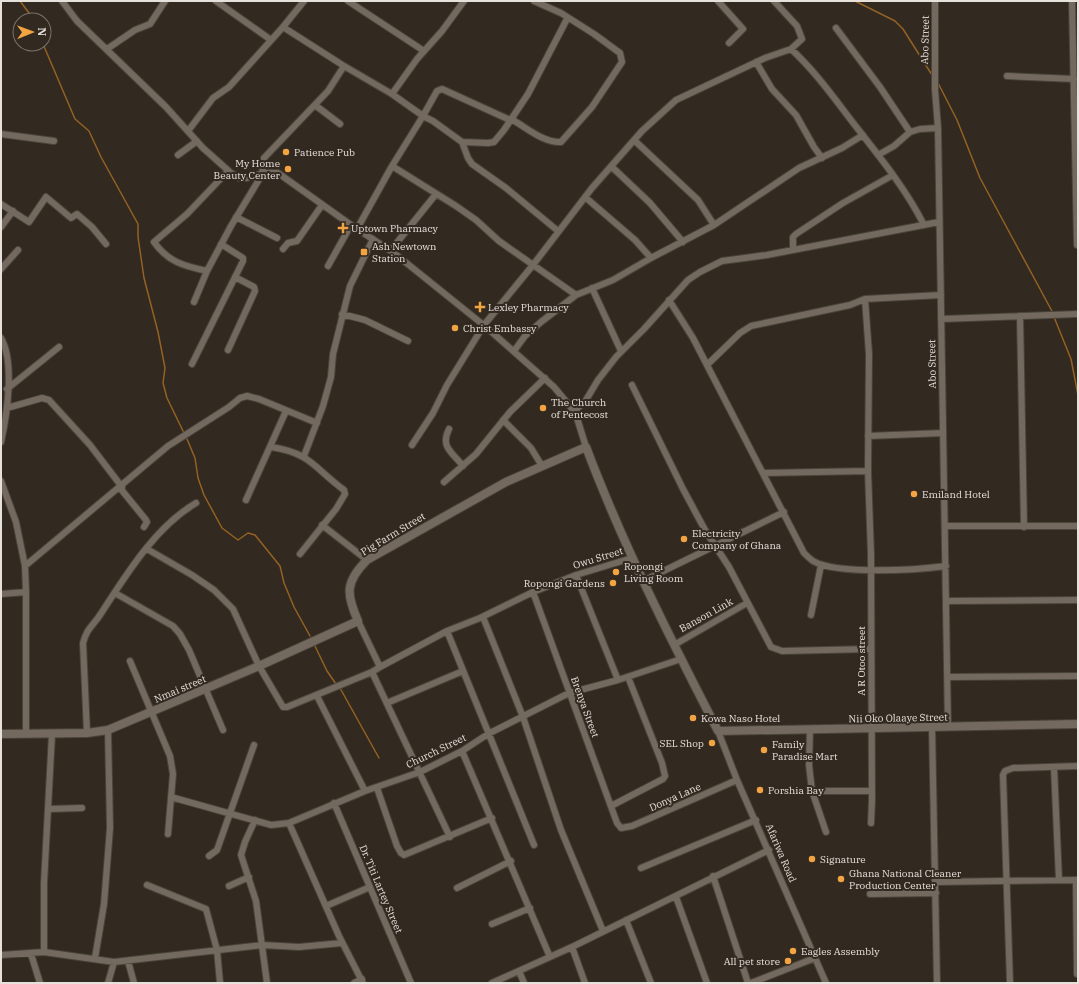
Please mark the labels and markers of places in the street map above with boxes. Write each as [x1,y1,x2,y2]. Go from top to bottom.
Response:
place label: Patience Pub [294,146,355,159]
marker: Patience Pub [281,147,291,157]
place label: My Home Beauty Center [214,157,281,182]
marker: My Home Beauty Center [283,164,293,174]
place label: Uptown Pharmacy [351,222,439,235]
marker: Uptown Pharmacy [338,223,348,233]
place label: Ash Newtown Station [372,240,437,265]
marker: Ash Newtown Station [359,247,369,257]
place label: Lexley Pharmacy [488,301,569,314]
marker: Lexley Pharmacy [475,302,485,312]
place label: Christ Embassy [463,322,537,335]
marker: Christ Embassy [450,323,460,333]
place label: The Church of Pentecost [551,396,609,421]
marker: The Church of Pentecost [538,403,548,413]
place label: Emiland Hotel [922,488,990,501]
marker: Emiland Hotel [909,489,919,499]
place label: Electricity Company of Ghana [692,527,782,552]
marker: Electricity Company of Ghana [679,534,689,544]
place label: Ropongi Living Room [624,560,684,585]
marker: Ropongi Living Room [611,567,621,577]
place label: Ropongi Gardens [524,577,605,590]
marker: Ropongi Gardens [608,578,618,588]
place label: Kowa Naso Hotel [701,712,780,725]
marker: Kowa Naso Hotel [688,713,698,723]
place label: SEL Shop [660,737,704,750]
marker: SEL Shop [707,738,717,748]
place label: Family Paradise Mart [772,738,838,763]
marker: Family Paradise Mart [759,745,769,755]
place label: Porshia Bay [768,784,824,797]
marker: Porshia Bay [755,785,765,795]
place label: Signature [820,853,866,866]
marker: Signature [807,854,817,864]
place label: Ghana National Cleaner Production Center [849,867,962,892]
marker: Ghana National Cleaner Production Center [836,874,846,884]
place label: Eagles Assembly [801,945,880,958]
marker: Eagles Assembly [788,946,798,956]
place label: All pet store [724,955,780,968]
marker: All pet store [783,956,793,966]

